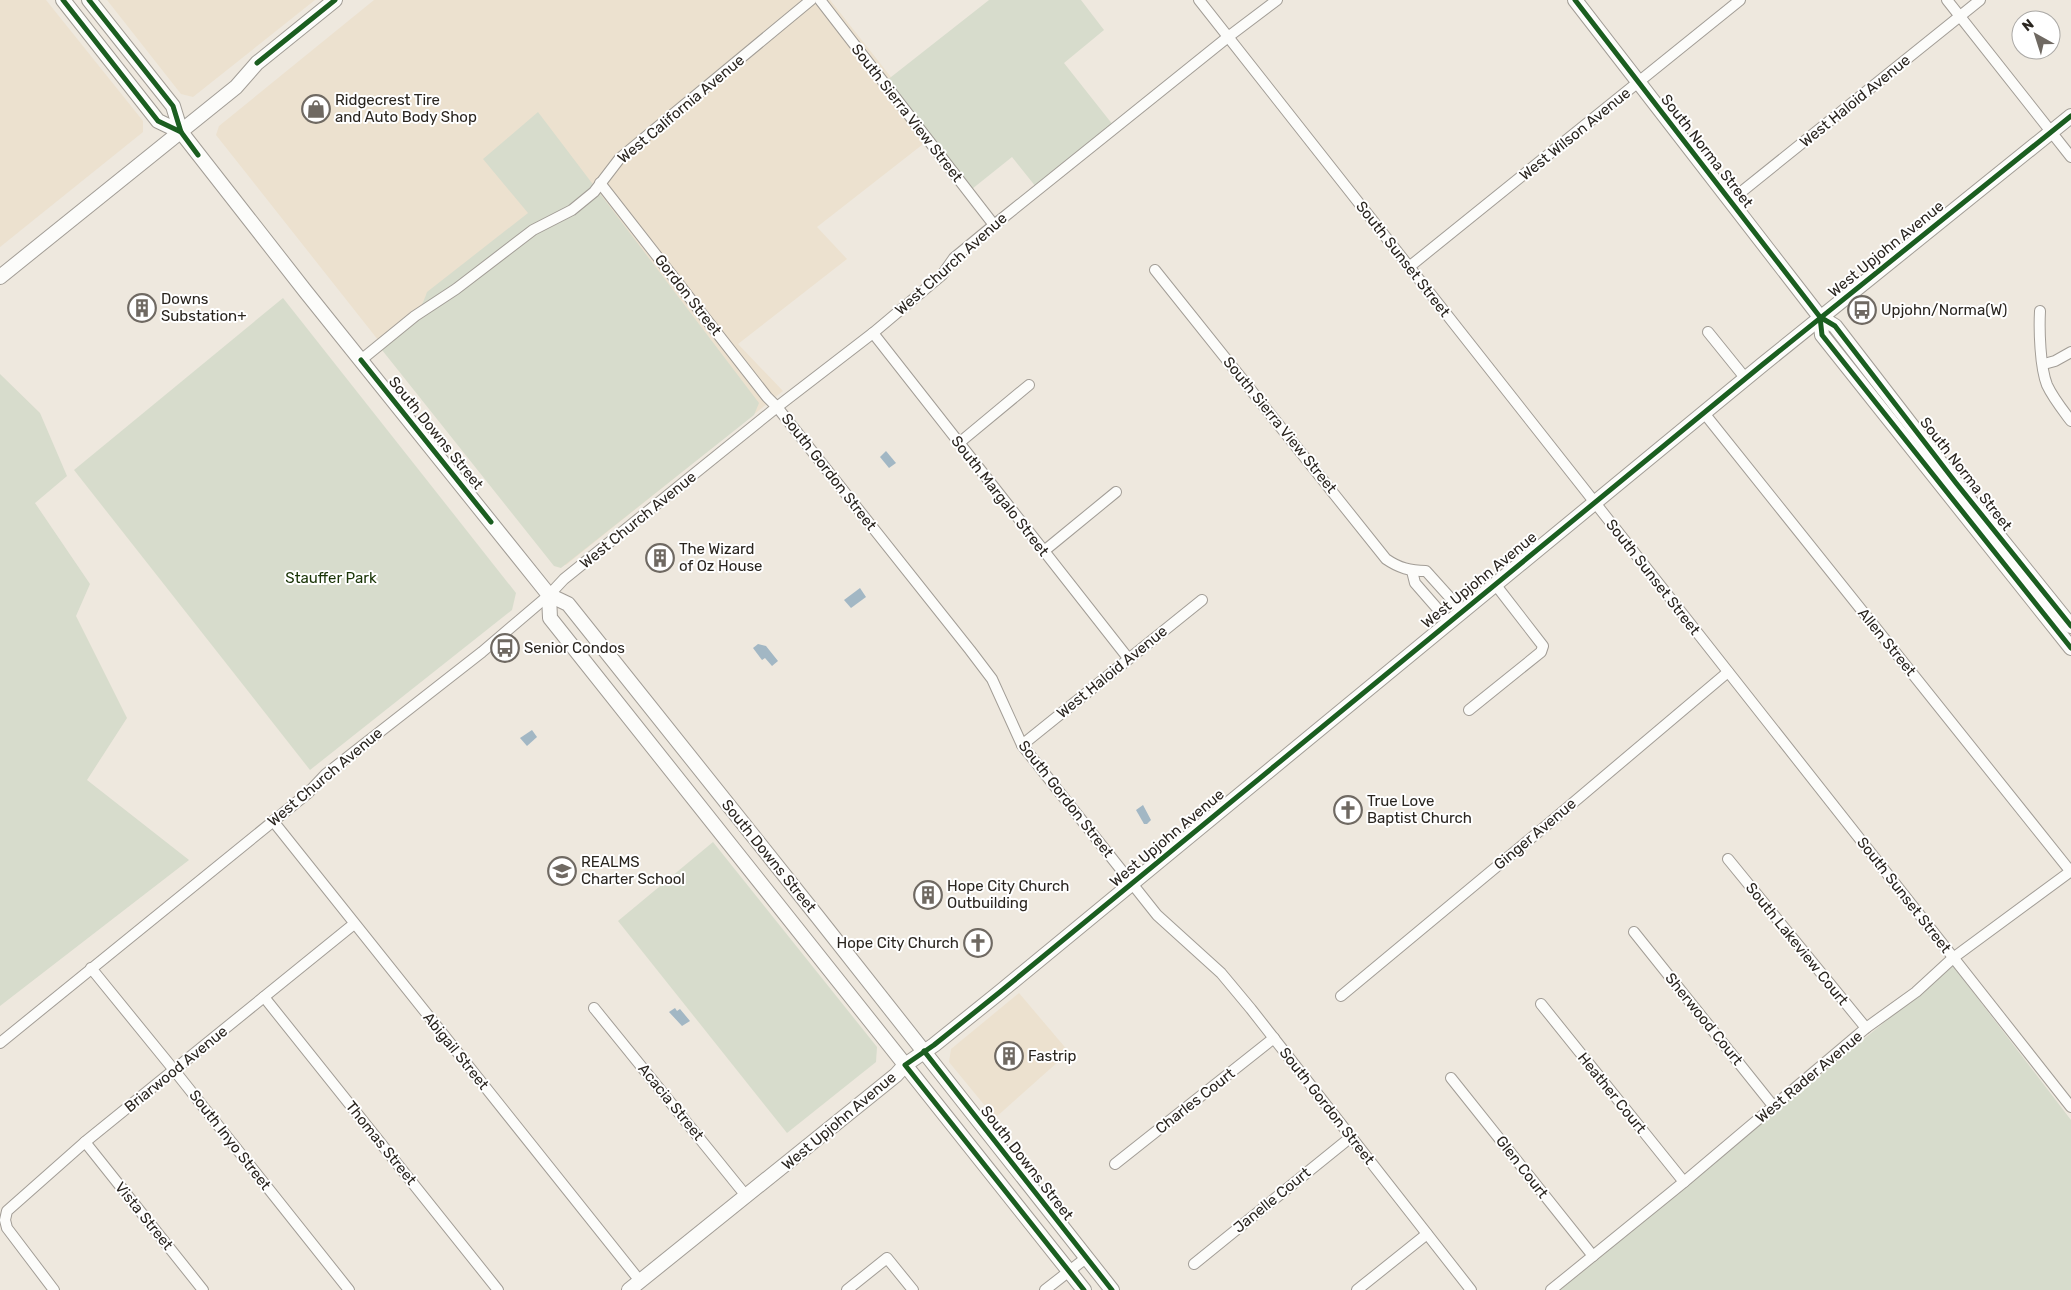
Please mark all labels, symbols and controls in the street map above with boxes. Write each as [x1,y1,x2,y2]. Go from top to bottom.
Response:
north arrow [2011,10,2061,60]
text: N [2019,16,2037,35]
street label: South Sierra View Street [848,40,967,186]
street label: West California Avenue [614,51,748,167]
street label: West Haloid Avenue [1796,51,1914,151]
street label: West Wilson Avenue [1516,84,1634,184]
place label: Ridgecrest Tire and Auto Body Shop [335,91,477,126]
street label: South Norma Street [1657,91,1757,211]
shop icon: Ridgecrest Tire and Auto Body Shop [301,94,331,124]
street label: West Upjohn Avenue [1825,197,1947,301]
street label: South Sunset Street [1352,198,1454,321]
street label: West Church Avenue [891,209,1011,319]
street label: Gordon Street [651,251,725,339]
place label: Downs Substation+ [161,290,247,325]
building icon: Downs Substation+ [127,293,157,323]
bus stop icon: Upjohn/Norma(W) [1847,295,1877,325]
place label: Upjohn/Norma(W) [1881,301,2007,319]
street label: South Sierra View Street [1219,353,1341,497]
street label: South Downs Street [385,373,487,493]
street label: South Gordon Street [778,410,880,534]
street label: South Norma Street [1916,414,2016,534]
street label: South Margalo Street [947,432,1053,560]
street label: West Church Avenue [576,468,700,572]
street label: South Sunset Street [1602,516,1704,639]
street label: West Upjohn Avenue [1418,528,1540,632]
place label: The Wizard of Oz House [679,540,763,575]
building icon: The Wizard of Oz House [645,543,675,573]
park label: Stauffer Park [285,569,377,587]
street label: Allen Street [1854,605,1920,680]
street label: West Haloid Avenue [1053,622,1171,722]
bus stop icon: Senior Condos [490,633,520,663]
place label: Senior Condos [524,639,625,657]
street label: West Church Avenue [264,724,386,830]
street label: South Gordon Street [1015,737,1117,861]
street label: West Upjohn Avenue [1106,785,1228,891]
place label: True Love Baptist Church [1367,792,1472,827]
street label: Ginger Avenue [1490,794,1580,874]
church icon: True Love Baptist Church [1333,795,1363,825]
street label: South Downs Street [718,796,820,916]
street label: South Sunset Street [1853,834,1955,957]
place label: REALMS Charter School [581,853,685,888]
school or university icon: REALMS Charter School [547,856,577,886]
place label: Hope City Church Outbuilding [947,877,1070,912]
street label: South Lakeview Court [1742,879,1852,1009]
building icon: Hope City Church Outbuilding [913,880,943,910]
church icon: Hope City Church [963,928,993,958]
place label: Hope City Church [836,934,959,952]
street label: Sherwood Court [1661,969,1747,1069]
street label: Abigail Street [419,1009,493,1093]
street label: Briarwood Avenue [121,1022,231,1116]
street label: West Rader Avenue [1752,1027,1866,1127]
building icon: Fastrip [994,1041,1024,1071]
street label: South Gordon Street [1276,1044,1378,1168]
place label: Fastrip [1028,1047,1076,1065]
street label: Heather Court [1574,1049,1650,1137]
street label: Acacia Street [635,1060,708,1144]
street label: Charles Court [1152,1064,1238,1138]
street label: West Upjohn Avenue [778,1068,900,1174]
street label: South Inyo Street [185,1086,275,1194]
street label: Thomas Street [342,1098,420,1189]
street label: South Downs Street [977,1102,1077,1224]
street label: Glen Court [1492,1132,1552,1202]
street label: Janelle Court [1230,1163,1314,1237]
street label: Vista Street [111,1178,177,1254]

